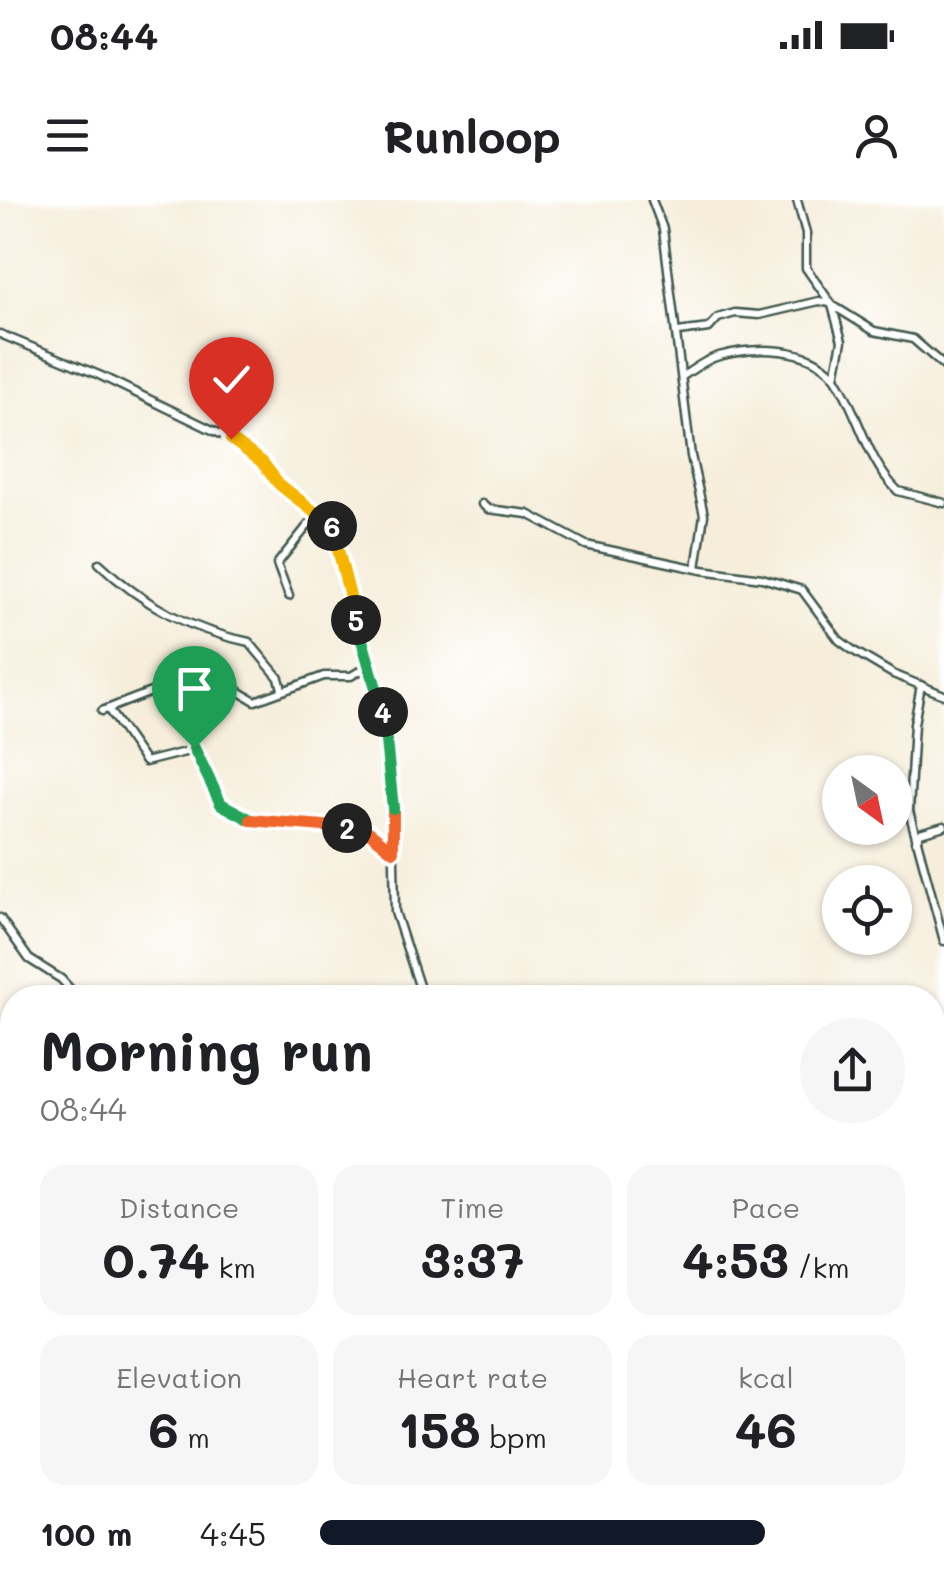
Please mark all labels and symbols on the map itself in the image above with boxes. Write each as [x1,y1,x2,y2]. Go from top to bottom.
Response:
pin [189,337,274,440]
pin: 6 [307,501,357,551]
pin: 5 [331,595,381,645]
pin [152,646,237,749]
pin: 4 [358,687,408,737]
north arrow [822,755,912,845]
pin: 2 [322,803,372,853]

